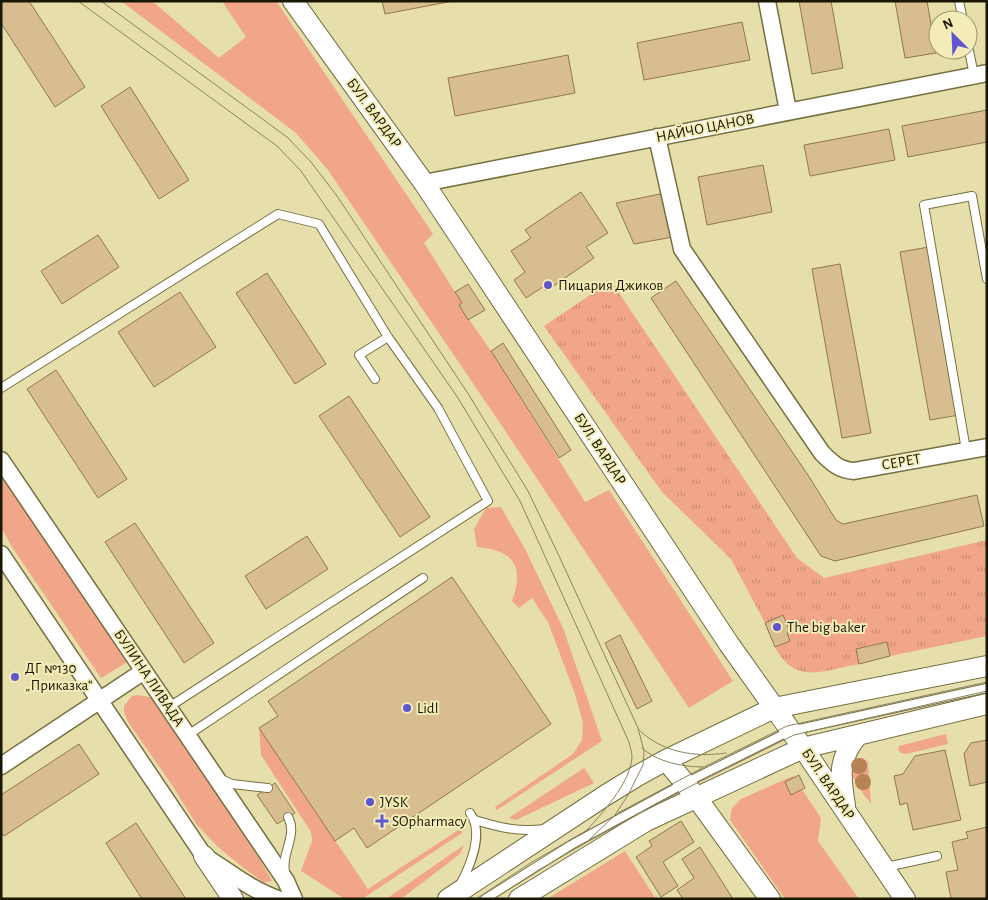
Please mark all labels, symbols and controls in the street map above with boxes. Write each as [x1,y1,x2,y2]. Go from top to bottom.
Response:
north arrow [928,10,978,60]
text: N [941,16,955,32]
street label: БУЛ. ВАРДАР [344,75,404,151]
street label: НАЙЧО ЦАНОВ [655,111,755,145]
place label: Пицария Джиков [558,278,663,293]
marker: Пицария Джиков [542,279,554,291]
street label: БУЛ. ВАРДАР [571,410,629,488]
street label: СЕРЕТ [880,451,922,473]
place label: The big baker [787,620,866,635]
marker: The big baker [771,621,783,633]
street label: БУЛИНА ЛИВАДА [111,627,187,729]
place label: ДГ №130 „Приказка“ [25,661,93,693]
marker: ДГ №130 „Приказка“ [9,671,21,683]
place label: Lidl [417,701,438,716]
marker: Lidl [401,702,413,714]
street label: БУЛ. ВАРДАР [799,746,857,822]
place label: JYSK [380,795,409,810]
marker: JYSK [364,796,376,808]
place label: SOpharmacy [392,814,467,829]
marker: SOpharmacy [376,815,388,827]

